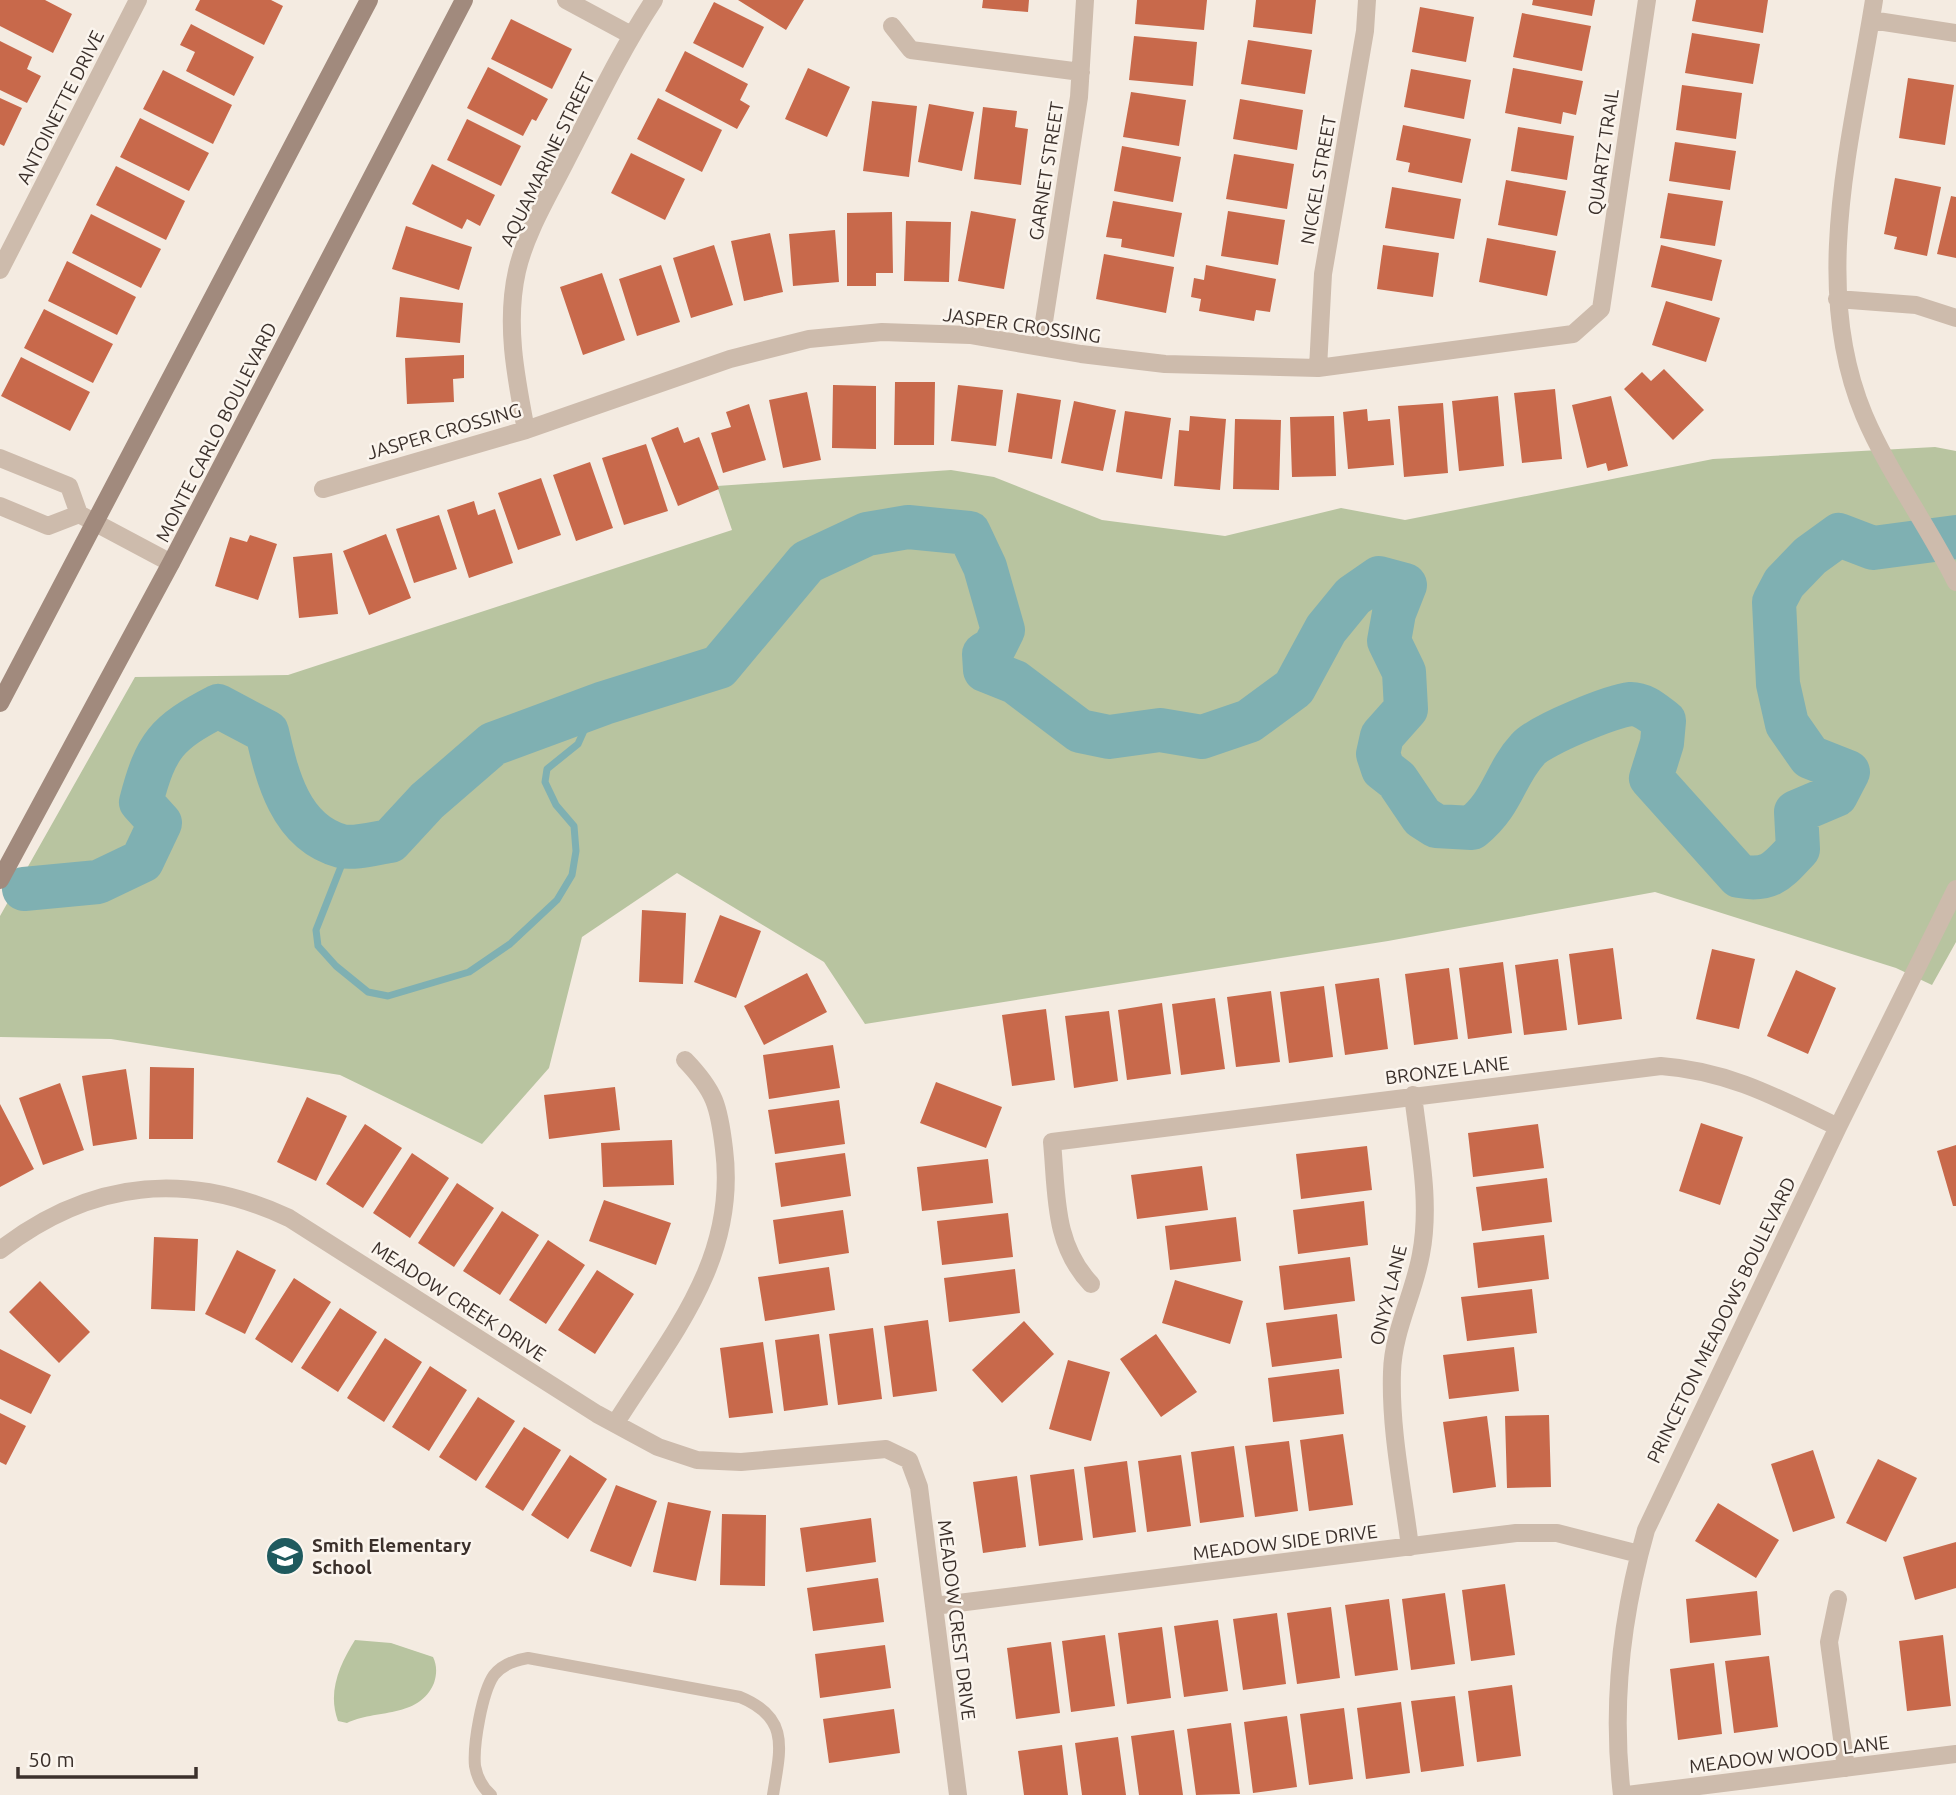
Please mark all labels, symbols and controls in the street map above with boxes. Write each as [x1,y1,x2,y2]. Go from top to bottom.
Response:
street label: ANTOINETTE DRIVE [12,27,108,187]
street label: AQUAMARINE STREET [495,68,599,249]
street label: QUARTZ TRAIL [1583,87,1623,217]
street label: GARNET STREET [1024,100,1068,242]
street label: NICKEL STREET [1296,113,1340,246]
street label: JASPER CROSSING [942,303,1102,347]
street label: MONTE CARLO BOULEVARD [151,318,281,546]
street label: JASPER CROSSING [364,398,524,464]
street label: BRONZE LANE [1384,1051,1510,1089]
street label: PRINCETON MEADOWS BOULEVARD [1642,1173,1800,1467]
street label: MEADOW CREEK DRIVE [368,1236,550,1366]
street label: ONYX LANE [1365,1243,1411,1347]
street label: MEADOW CREST DRIVE [934,1519,980,1721]
street label: MEADOW SIDE DRIVE [1191,1520,1379,1564]
place label: Smith Elementary School [312,1534,471,1578]
school or university icon: Smith Elementary School [264,1535,306,1577]
street label: MEADOW WOOD LANE [1688,1731,1890,1777]
scale bar [18,1736,196,1780]
text: 50 m [28,1747,75,1771]

